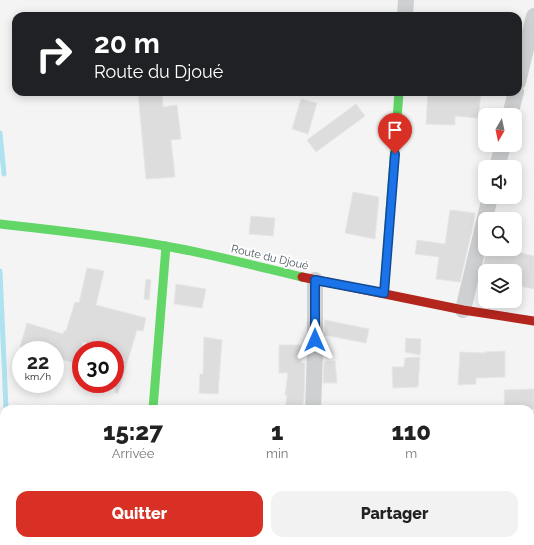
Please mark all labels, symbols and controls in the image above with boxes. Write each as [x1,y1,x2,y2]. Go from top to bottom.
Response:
text: 20 m [94,27,160,60]
icon: right [28,28,80,80]
text: Route du Djoué [94,61,223,82]
north arrow [478,108,522,152]
map controls [478,108,522,308]
pin [378,113,412,154]
icon: arrive [384,119,406,141]
button: sound [478,160,522,204]
button: search [478,212,522,256]
street label: Route du Djoué [230,242,310,273]
button: layers [478,264,522,308]
position arrow [294,319,336,361]
speed limit sign: 30 [72,341,124,393]
text: 22 [27,350,49,374]
text: km/h [25,371,51,382]
text: 15:27 [103,417,163,446]
text: 1 [271,417,283,446]
text: 110 [391,417,431,446]
text: Arrivée [112,446,154,461]
text: min [266,446,288,461]
text: m [405,446,417,461]
button: Quitter [16,491,263,537]
button: Partager [271,491,518,537]

